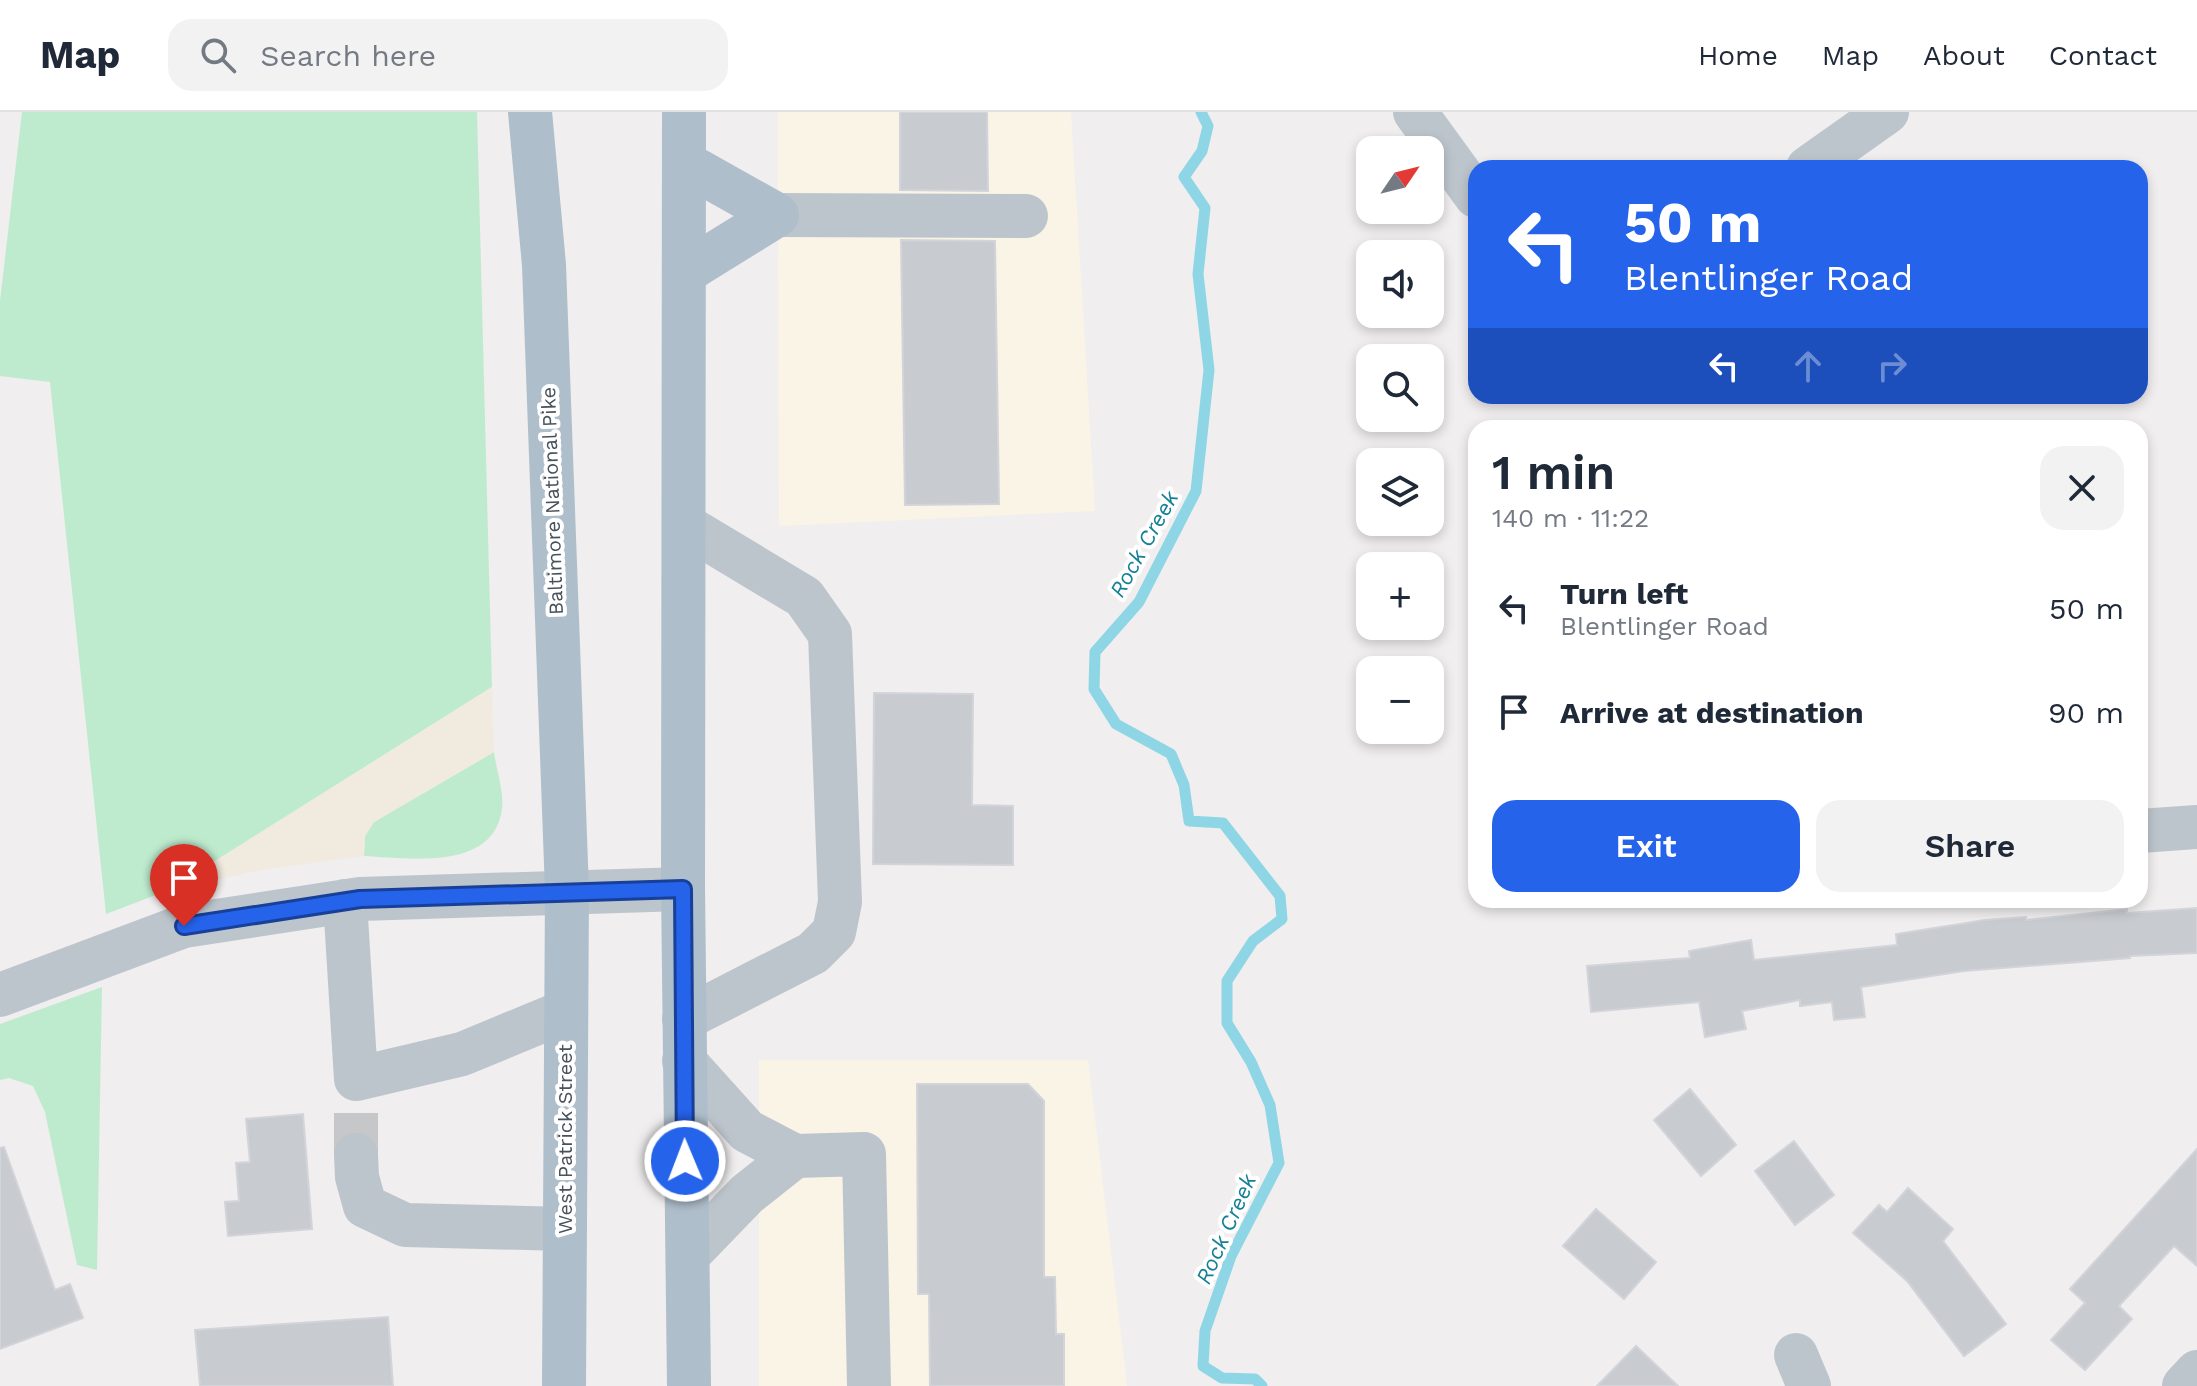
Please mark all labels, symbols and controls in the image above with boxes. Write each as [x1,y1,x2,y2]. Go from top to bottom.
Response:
search box [168,19,728,91]
text: Map [40,33,120,77]
icon: search [196,33,240,77]
text: Search here [260,38,436,73]
text: Home [1698,39,1778,72]
text: Map [1822,39,1879,72]
text: About [1923,39,2005,72]
text: Contact [2049,39,2157,72]
north arrow [1356,136,1444,224]
map controls [1356,136,1444,744]
text: 50 m [1624,190,1761,256]
icon: left [1492,192,1596,296]
button: sound [1356,240,1444,328]
text: Blentlinger Road [1624,257,1913,299]
button: search [1356,344,1444,432]
icon: left [1702,344,1746,388]
icon: ahead [1786,344,1830,388]
icon: right [1870,344,1914,388]
street label: Baltimore National Pike [536,387,568,615]
text: 1 min [1492,444,1615,501]
button: close [2040,446,2124,530]
button: layers [1356,448,1444,536]
water label: Rock Creek [1105,486,1184,601]
text: 140 m · 11:22 [1492,503,1649,533]
button: + [1356,552,1444,640]
text: Turn left [1560,576,1688,611]
icon: left [1492,586,1536,630]
text: 50 m [2049,591,2124,626]
text: Blentlinger Road [1560,611,1769,641]
button: − [1356,656,1444,744]
icon: arrive [1492,690,1536,734]
text: Arrive at destination [1560,695,1864,730]
text: 90 m [2048,695,2124,730]
button: Exit [1492,800,1800,892]
button: Share [1816,800,2124,892]
pin [150,844,218,926]
icon: arrive [162,856,206,900]
street label: West Patrick Street [553,1043,577,1234]
position arrow [643,1119,727,1203]
water label: Rock Creek [1191,1169,1262,1288]

